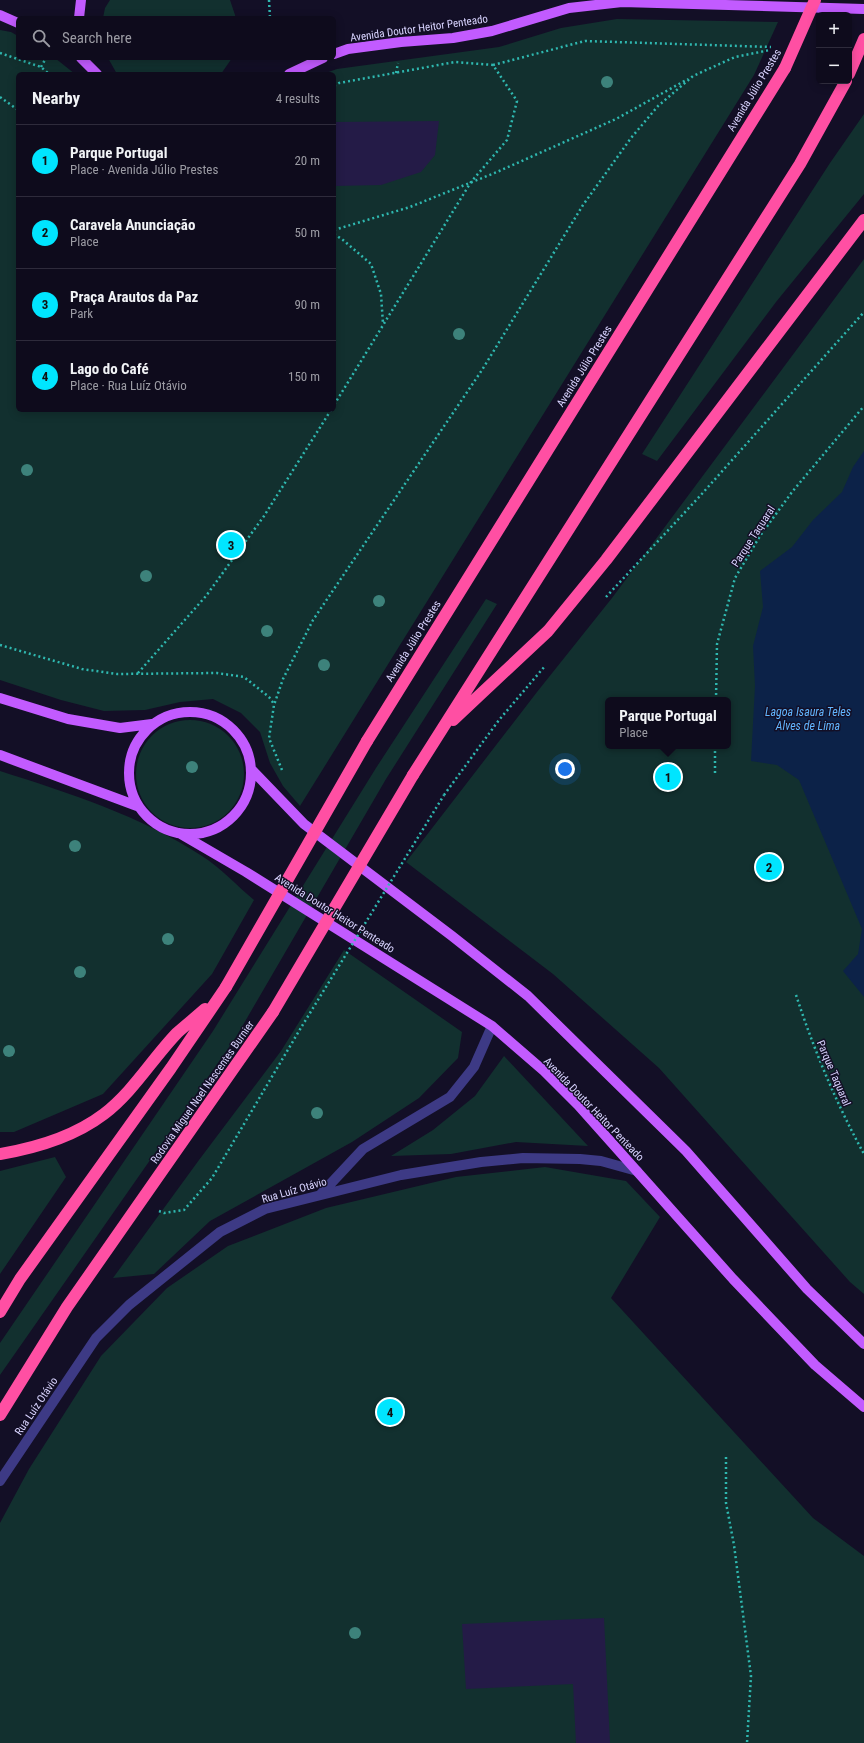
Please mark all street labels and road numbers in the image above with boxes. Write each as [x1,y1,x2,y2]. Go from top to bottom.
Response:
street label: Avenida Doutor Heitor Penteado [349,12,489,45]
street label: Avenida Júlio Prestes [725,47,784,134]
street label: Avenida Júlio Prestes [554,323,615,409]
street label: Parque Taquaral [729,503,778,569]
street label: Avenida Júlio Prestes [383,598,444,684]
street label: Avenida Doutor Heitor Penteado [272,871,397,956]
street label: Rodovia Miguel Noel Nascentes Burnier [148,1018,257,1166]
street label: Parque Taquaral [814,1038,853,1108]
street label: Avenida Doutor Heitor Penteado [541,1055,647,1164]
street label: Rua Luíz Otávio [260,1175,329,1206]
street label: Rua Luíz Otávio [12,1374,61,1438]

